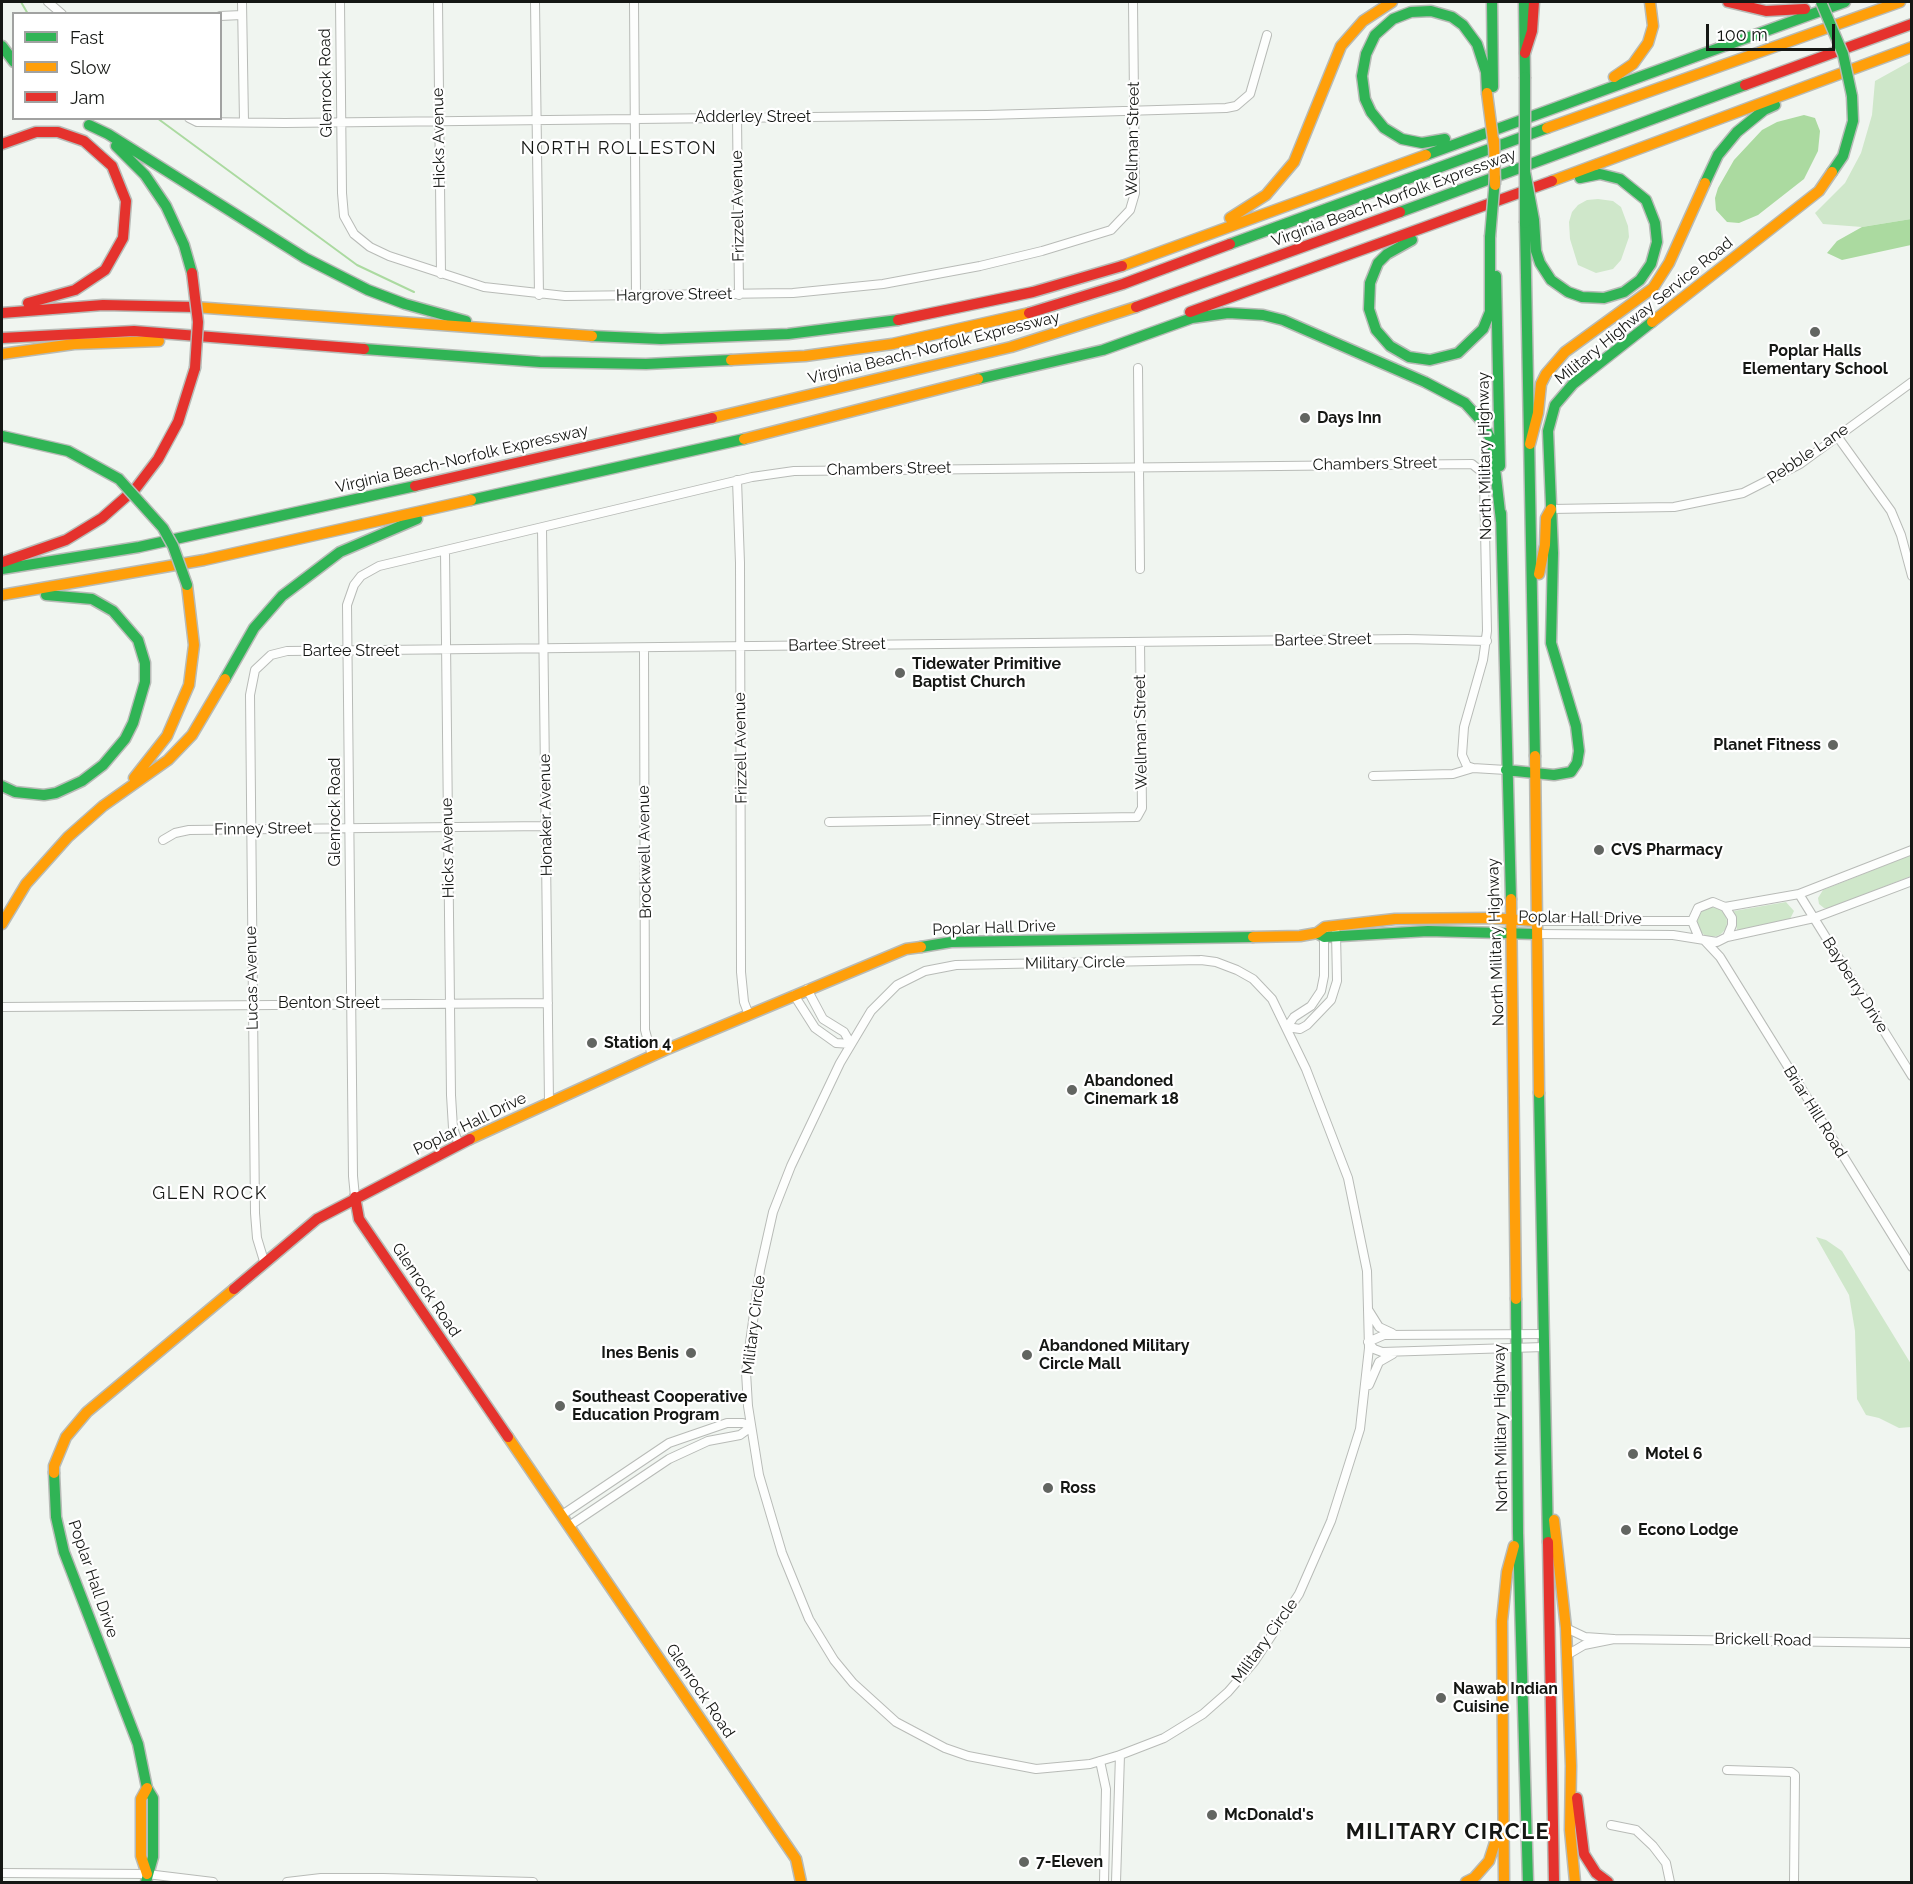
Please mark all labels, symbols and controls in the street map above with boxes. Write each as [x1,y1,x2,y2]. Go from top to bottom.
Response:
legend [12,12,222,120]
scale bar [1709,12,1838,50]
text: 100 m [1717,24,1768,45]
text: Fast [70,27,104,48]
street label: Glenrock Road [315,28,337,138]
text: Slow [70,57,111,78]
street label: Wellman Street [1122,81,1144,197]
text: Jam [70,87,105,108]
street label: Hicks Avenue [429,88,449,188]
street label: Adderley Street [695,107,811,127]
district label: NORTH ROLLESTON [521,138,717,160]
street label: Virginia Beach-Norfolk Expressway [1269,145,1519,251]
street label: Frizzell Avenue [727,150,749,262]
street label: Military Highway Service Road [1551,233,1737,389]
street label: Hargrove Street [616,284,732,306]
street label: Virginia Beach-Norfolk Expressway [806,307,1062,389]
marker: Poplar Halls Elementary School [1808,325,1822,339]
place label: Poplar Halls Elementary School [1742,341,1888,379]
street label: North Military Highway [1474,372,1496,540]
place label: Days Inn [1317,408,1381,428]
marker: Days Inn [1298,411,1312,425]
street label: Pebble Lane [1764,420,1852,488]
street label: Virginia Beach-Norfolk Expressway [334,421,590,497]
street label: Chambers Street [1312,453,1438,475]
street label: Chambers Street [826,458,952,480]
street label: Bartee Street [1274,630,1372,650]
street label: Bartee Street [788,635,886,655]
street label: Bartee Street [302,641,400,661]
place label: Tidewater Primitive Baptist Church [912,654,1061,692]
marker: Tidewater Primitive Baptist Church [893,666,907,680]
street label: Wellman Street [1130,674,1152,790]
street label: Frizzell Avenue [730,692,752,804]
place label: Planet Fitness [1713,735,1821,755]
marker: Planet Fitness [1826,738,1840,752]
street label: Honaker Avenue [535,754,557,876]
street label: Glenrock Road [325,757,345,867]
street label: Brockwell Avenue [634,785,656,919]
street label: Hicks Avenue [438,798,458,898]
street label: Finney Street [932,810,1030,830]
street label: Finney Street [214,819,312,839]
place label: CVS Pharmacy [1611,840,1723,860]
marker: CVS Pharmacy [1592,843,1606,857]
street label: North Military Highway [1483,858,1509,1026]
street label: Poplar Hall Drive [1518,907,1642,929]
street label: Poplar Hall Drive [932,916,1056,940]
street label: Lucas Avenue [241,926,263,1030]
street label: Bayberry Drive [1818,934,1892,1036]
street label: Military Circle [1025,953,1125,973]
street label: Benton Street [278,993,380,1013]
place label: Station 4 [604,1033,671,1053]
marker: Station 4 [585,1036,599,1050]
street label: Briar Hill Road [1779,1063,1851,1161]
place label: Abandoned Cinemark 18 [1084,1071,1179,1109]
marker: Abandoned Cinemark 18 [1065,1083,1079,1097]
street label: Poplar Hall Drive [410,1088,530,1160]
district label: GLEN ROCK [152,1183,268,1205]
street label: Glenrock Road [388,1239,464,1341]
street label: Military Circle [738,1274,770,1376]
place label: Abandoned Military Circle Mall [1039,1336,1190,1374]
place label: Ines Benis [601,1343,679,1363]
street label: North Military Highway [1490,1344,1512,1512]
marker: Ines Benis [684,1346,698,1360]
marker: Abandoned Military Circle Mall [1020,1348,1034,1362]
place label: Southeast Cooperative Education Program [572,1387,747,1425]
marker: Southeast Cooperative Education Program [553,1399,567,1413]
place label: Motel 6 [1645,1444,1703,1464]
marker: Motel 6 [1626,1447,1640,1461]
place label: Ross [1060,1478,1096,1498]
marker: Ross [1041,1481,1055,1495]
street label: Poplar Hall Drive [64,1518,122,1640]
place label: Econo Lodge [1638,1520,1738,1540]
marker: Econo Lodge [1619,1523,1633,1537]
street label: Military Circle [1228,1595,1302,1687]
street label: Brickell Road [1714,1630,1812,1650]
street label: Glenrock Road [662,1640,738,1742]
place label: Nawab Indian Cuisine [1453,1679,1558,1717]
marker: Nawab Indian Cuisine [1434,1691,1448,1705]
place label: McDonald's [1224,1805,1314,1825]
marker: McDonald's [1205,1808,1219,1822]
district label: MILITARY CIRCLE [1346,1819,1550,1845]
place label: 7-Eleven [1036,1852,1103,1872]
marker: 7-Eleven [1017,1855,1031,1869]

